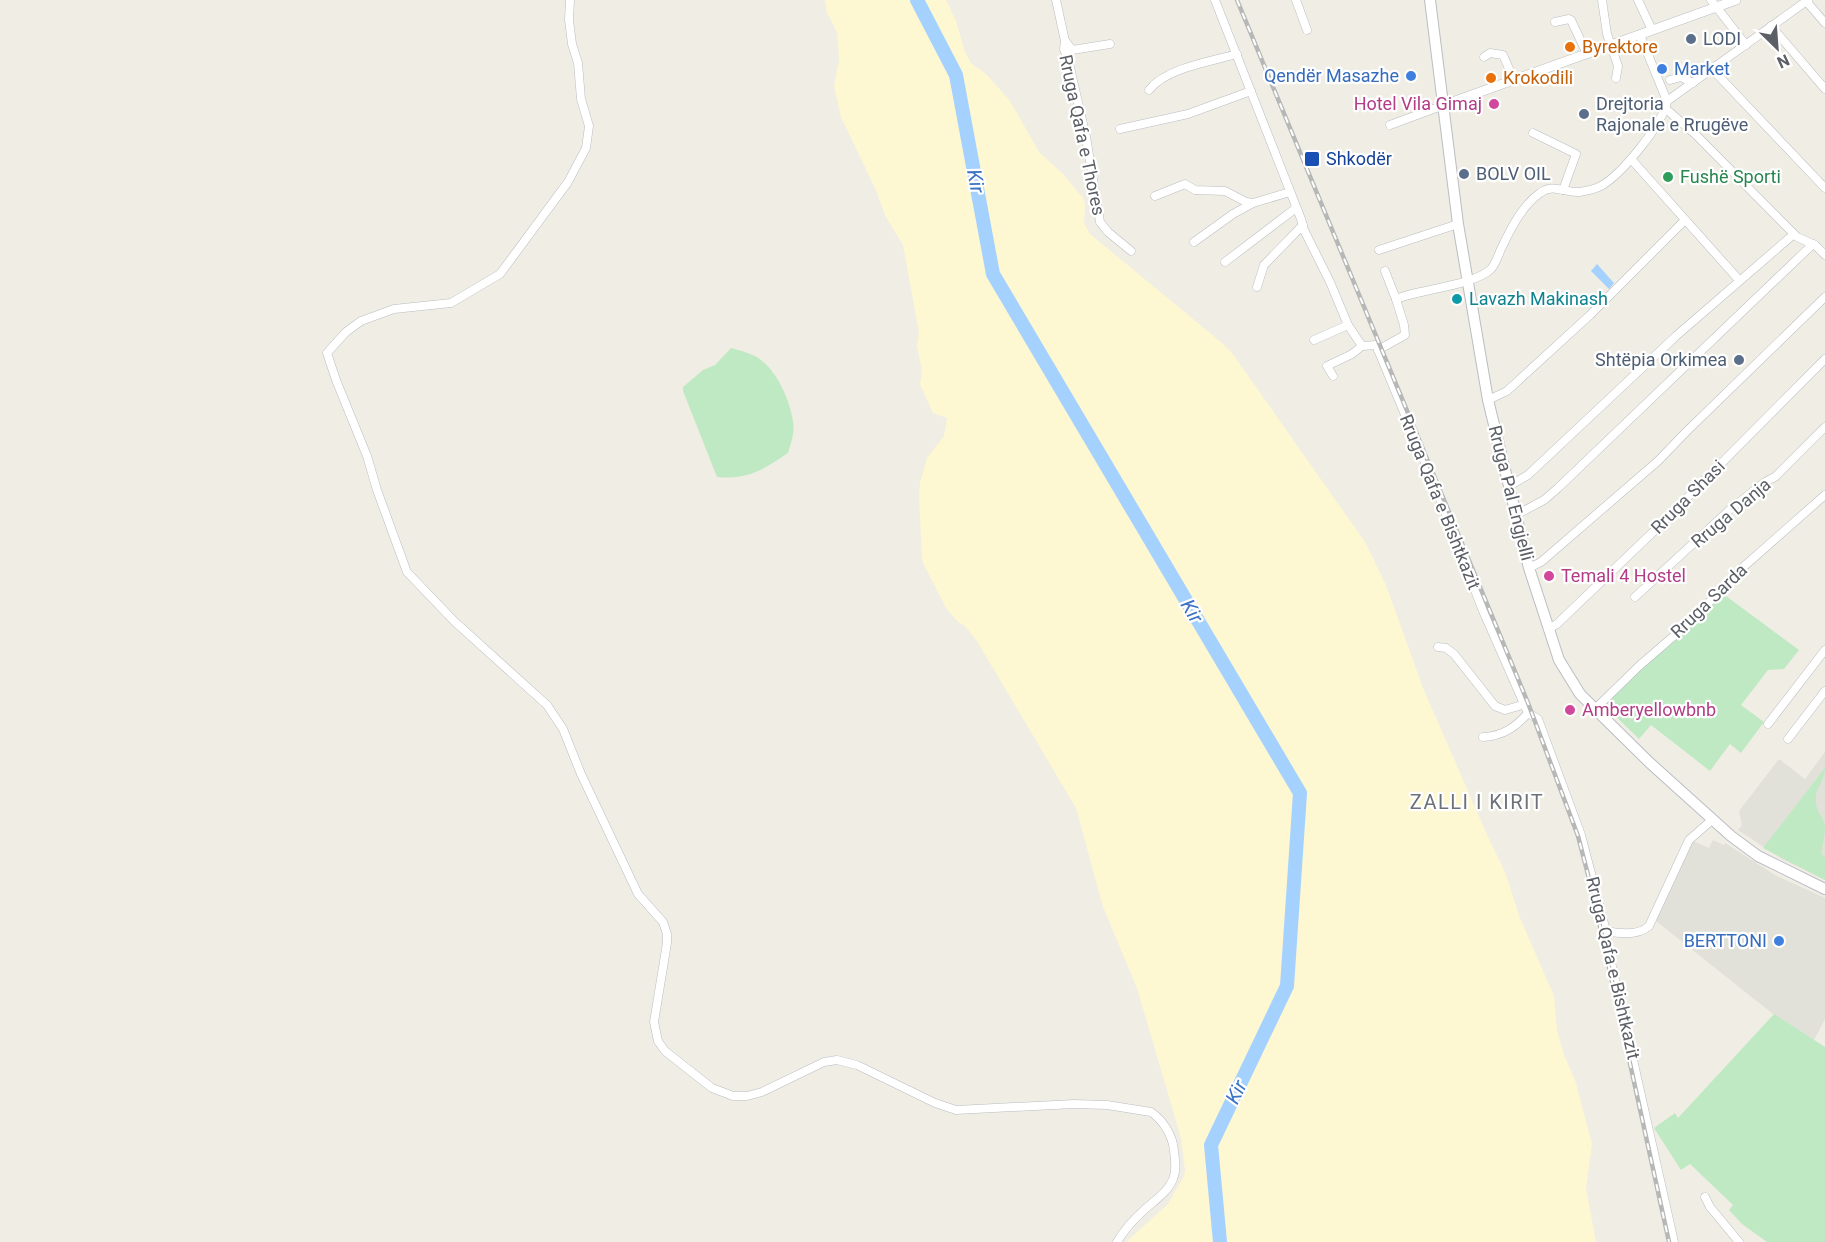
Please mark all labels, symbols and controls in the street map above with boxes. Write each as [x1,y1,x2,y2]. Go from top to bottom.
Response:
north arrow [1747,18,1807,78]
place label: LODI [1703,28,1741,49]
marker: LODI [1684,32,1698,46]
place label: Byrektore [1582,36,1658,57]
marker: Byrektore [1563,40,1577,54]
text: N [1774,50,1792,72]
street label: Rruga Qafa e Thores [1055,53,1110,217]
place label: Market [1674,58,1730,79]
marker: Market [1655,62,1669,76]
place label: Qendër Masazhe [1264,65,1399,86]
place label: Krokodili [1503,67,1573,88]
marker: Qendër Masazhe [1404,69,1418,83]
marker: Krokodili [1484,71,1498,85]
place label: Hotel Vila Gimaj [1354,93,1482,114]
place label: Drejtoria Rajonale e Rrugëve [1596,93,1748,135]
marker: Hotel Vila Gimaj [1487,97,1501,111]
marker: Drejtoria Rajonale e Rrugëve [1577,107,1591,121]
place label: Shkodër [1326,148,1392,169]
marker: Shkodër [1303,150,1321,168]
place label: BOLV OIL [1476,163,1551,184]
place label: Fushë Sporti [1680,166,1781,187]
water label: Kir [962,167,990,196]
marker: BOLV OIL [1457,167,1471,181]
marker: Fushë Sporti [1661,170,1675,184]
place label: Lavazh Makinash [1469,288,1608,309]
marker: Lavazh Makinash [1450,292,1464,306]
place label: Shtëpia Orkimea [1595,349,1727,370]
marker: Shtëpia Orkimea [1732,353,1746,367]
street label: Rruga Qafa e Bishtkazit [1396,411,1485,593]
street label: Rruga Pal Engjelli [1485,423,1538,563]
street label: Rruga Shasi [1646,455,1729,538]
street label: Rruga Danja [1687,473,1775,552]
street label: Rruga Sarda [1666,559,1751,642]
place label: Temali 4 Hostel [1561,565,1686,586]
marker: Temali 4 Hostel [1542,569,1556,583]
water label: Kir [1176,595,1209,628]
place label: Amberyellowbnb [1582,699,1716,720]
marker: Amberyellowbnb [1563,703,1577,717]
district label: ZALLI I KIRIT [1410,790,1544,814]
street label: Rruga Qafa e Bishtkazit [1582,874,1645,1061]
place label: BERTTONI [1684,930,1767,951]
marker: BERTTONI [1772,934,1786,948]
water label: Kir [1220,1075,1253,1108]

